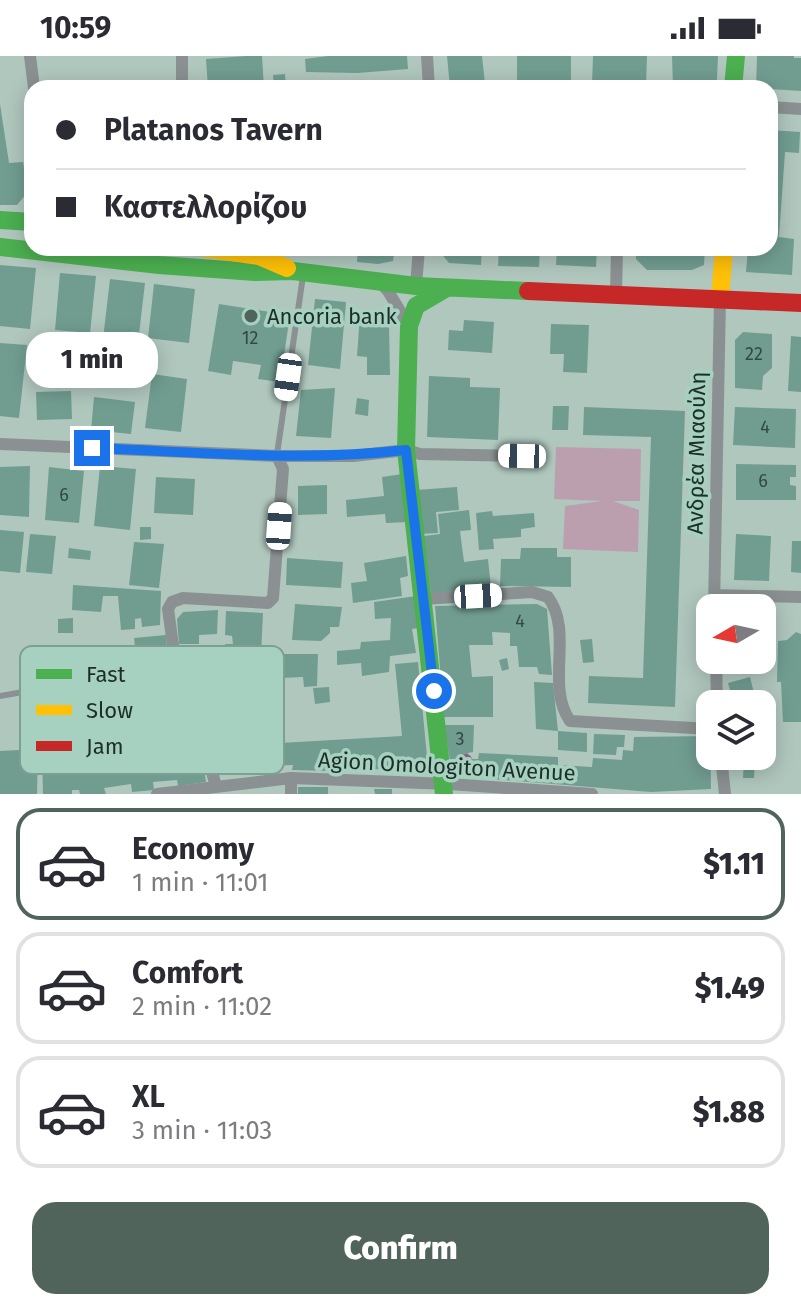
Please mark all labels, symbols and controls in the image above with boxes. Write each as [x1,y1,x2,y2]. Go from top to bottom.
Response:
text: 10:59 [40,10,111,46]
text: Platanos Tavern [104,112,323,148]
text: Καστελλορίζου [104,189,307,225]
place label: Ancoria bank [267,303,398,330]
marker: Ancoria bank [242,307,260,325]
house number: 12 [242,327,258,349]
callout: 1 min [26,332,158,388]
house number: 22 [745,343,763,365]
text: 1 min [61,344,123,375]
car [273,352,303,402]
street label: Ανδρέα Μιαούλη [682,371,711,535]
house number: 4 [760,416,770,438]
route end [74,430,110,466]
car [498,444,546,468]
house number: 6 [758,470,768,492]
house number: 6 [59,484,69,506]
car [265,501,293,551]
car [453,583,503,609]
north arrow [696,594,776,674]
map controls [696,594,776,770]
house number: 4 [515,610,525,632]
legend [20,646,284,774]
text: Fast [86,661,126,688]
route start [416,673,452,709]
button: layers [696,690,776,770]
text: Slow [86,697,133,724]
house number: 3 [456,728,464,750]
text: Jam [86,733,124,760]
street label: Agion Omologiton Avenue [318,746,576,787]
icon: car [36,828,108,900]
text: Economy [132,831,254,867]
text: $1.11 [703,846,765,882]
text: 1 min · 11:01 [132,867,269,898]
icon: car [36,952,108,1024]
text: Comfort [132,955,243,991]
text: $1.49 [695,970,765,1006]
text: 2 min · 11:02 [132,991,272,1022]
icon: car [36,1076,108,1148]
text: XL [132,1079,165,1115]
text: $1.88 [693,1094,765,1130]
text: 3 min · 11:03 [132,1115,272,1146]
button: Confirm [32,1202,769,1294]

